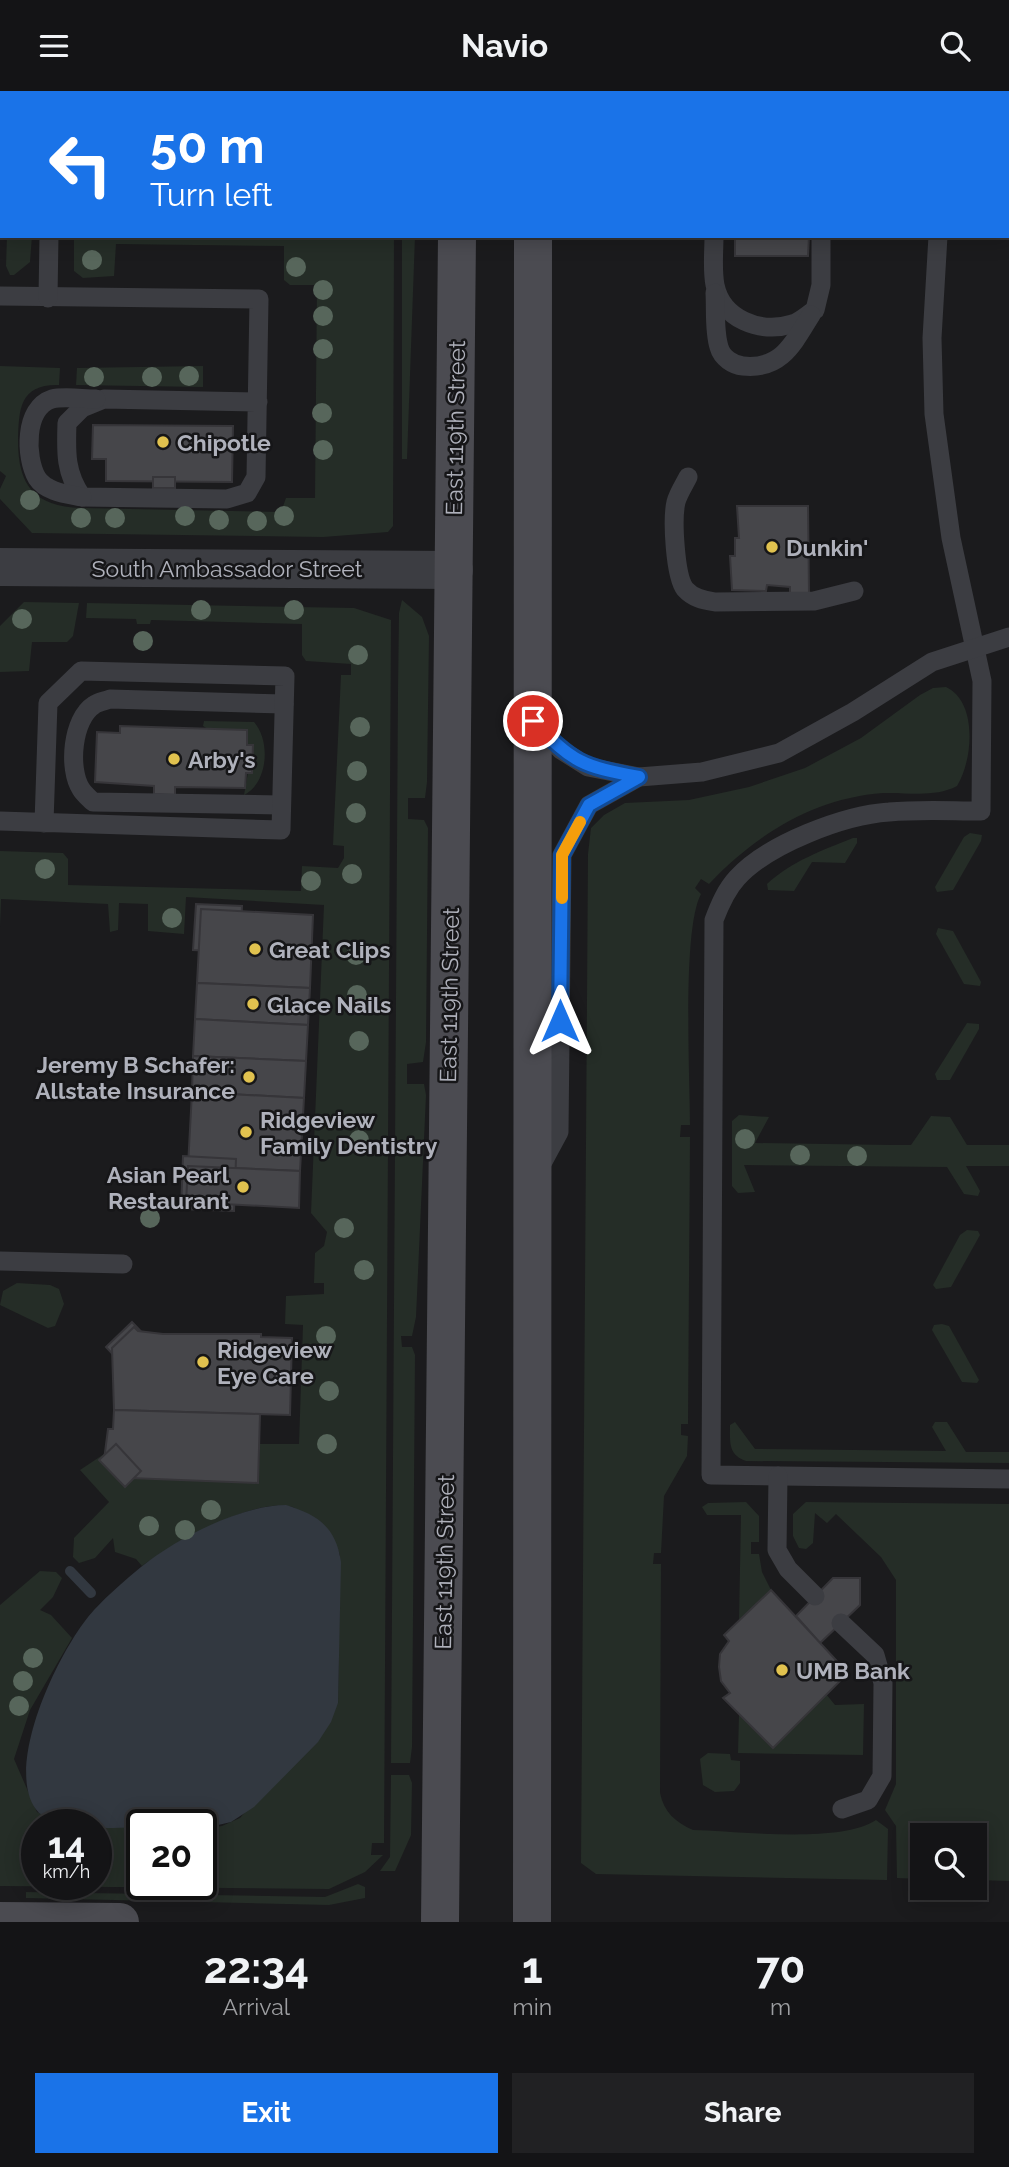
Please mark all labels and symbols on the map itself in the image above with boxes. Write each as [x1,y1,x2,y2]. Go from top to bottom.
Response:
street label: East 119th Street [440,340,470,516]
place label: Chipotle [177,429,271,456]
marker: Chipotle [155,434,171,450]
place label: Dunkin' [786,534,868,561]
marker: Dunkin' [764,539,780,555]
street label: South Ambassador Street [92,555,363,582]
pin [503,691,563,751]
place label: Arby's [188,746,256,773]
marker: Arby's [166,751,182,767]
street label: East 119th Street [434,907,464,1083]
place label: Great Clips [269,936,391,963]
marker: Great Clips [247,941,263,957]
position arrow [523,984,597,1058]
place label: Glace Nails [267,991,391,1018]
marker: Glace Nails [245,996,261,1012]
place label: Jeremy B Schafer: Allstate Insurance [35,1051,235,1104]
marker: Jeremy B Schafer: Allstate Insurance [241,1069,257,1085]
place label: Ridgeview Family Dentistry [260,1106,438,1159]
marker: Ridgeview Family Dentistry [238,1124,254,1140]
place label: Asian Pearl Restaurant [107,1161,230,1214]
marker: Asian Pearl Restaurant [235,1179,251,1195]
place label: Ridgeview Eye Care [217,1336,333,1389]
marker: Ridgeview Eye Care [195,1354,211,1370]
street label: East 119th Street [429,1474,459,1650]
place label: UMB Bank [796,1657,910,1684]
marker: UMB Bank [774,1662,790,1678]
speed limit sign: 20 [126,1809,217,1900]

